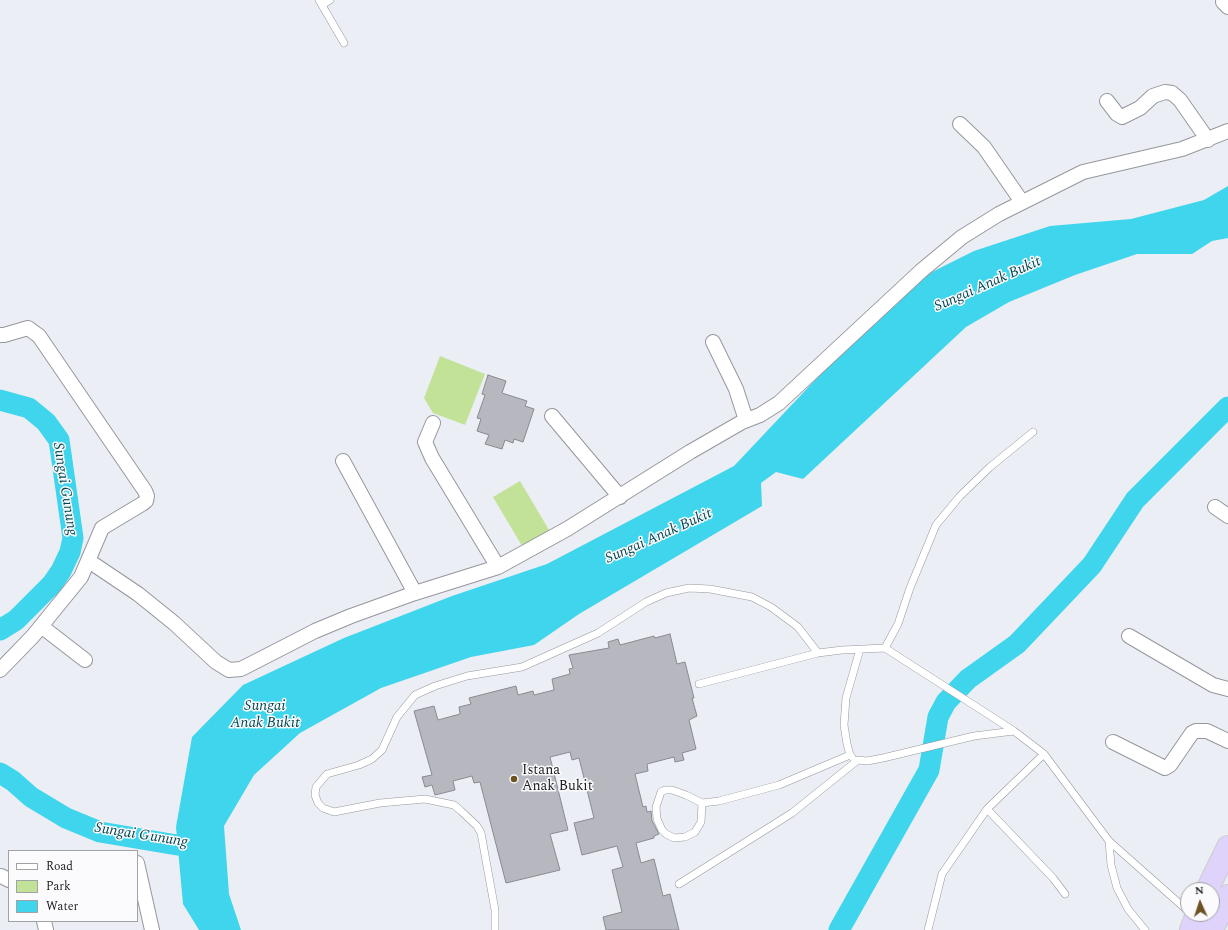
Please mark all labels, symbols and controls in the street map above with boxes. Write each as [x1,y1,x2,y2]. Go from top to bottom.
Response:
water label: Sungai Anak Bukit [932,253,1044,317]
water label: Sungai Gunung [48,441,80,537]
water label: Sungai Anak Bukit [603,505,715,569]
water label: Sungai Anak Bukit [230,698,300,733]
place label: Istana Anak Bukit [522,763,593,796]
marker: Istana Anak Bukit [509,774,519,784]
water label: Sungai Gunung [93,820,189,852]
legend [8,850,138,922]
text: Road [46,857,73,876]
text: Park [46,877,71,896]
north arrow [1180,882,1220,922]
text: N [1194,882,1204,899]
text: Water [46,897,78,916]

